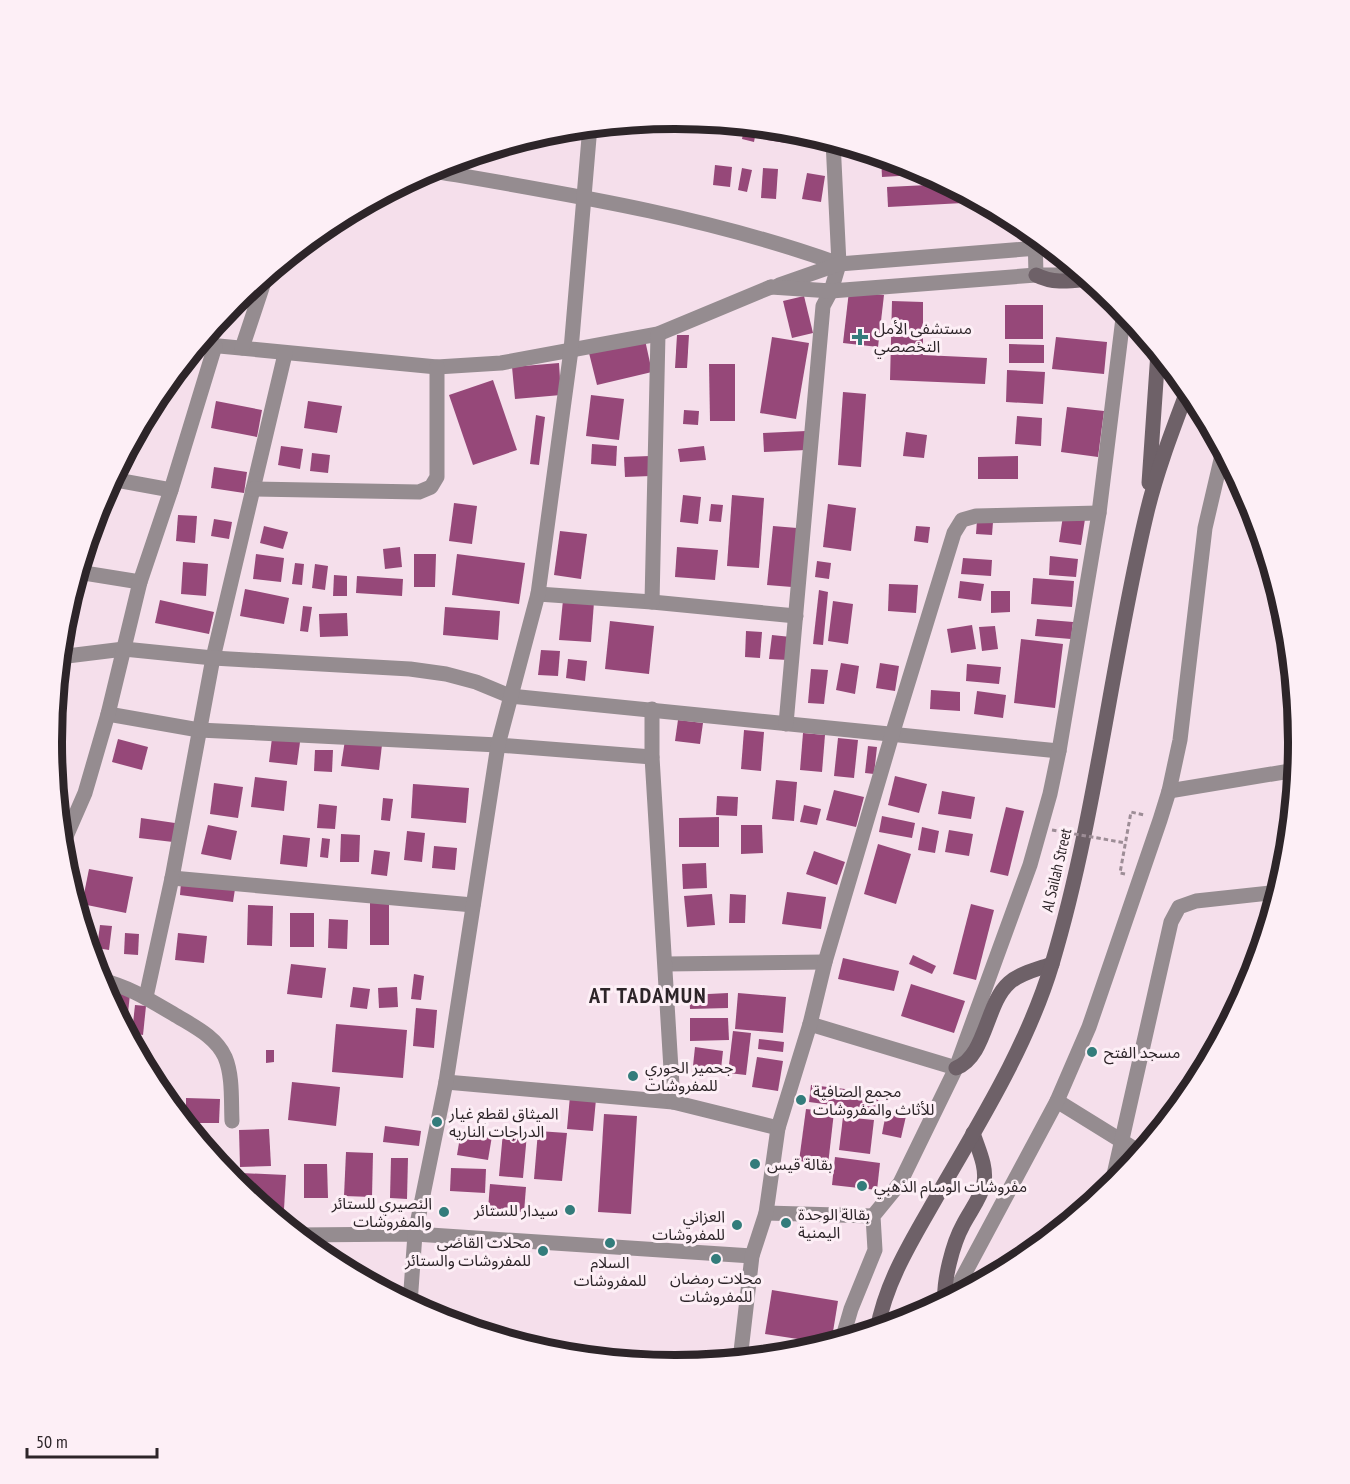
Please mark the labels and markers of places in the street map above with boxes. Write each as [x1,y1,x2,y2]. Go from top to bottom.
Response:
place label: مستشفى الأمل التخصصي [874,318,972,359]
marker: مستشفى الأمل التخصصي [851,328,869,346]
place label: مسجد الفتح [1104,1042,1180,1065]
marker: مسجد الفتح [1085,1045,1099,1059]
place label: جحمير الحوري للمفروشات [645,1057,733,1095]
marker: جحمير الحوري للمفروشات [626,1069,640,1083]
place label: مجمع الصافية للأثاث والمفروشات [813,1081,934,1119]
marker: مجمع الصافية للأثاث والمفروشات [794,1093,808,1107]
place label: الميثاق لقطع غيار الدراجات الناريه [448,1103,558,1141]
marker: الميثاق لقطع غيار الدراجات الناريه [430,1115,444,1129]
place label: بقالة قيس [767,1154,833,1174]
marker: بقالة قيس [748,1157,762,1171]
place label: مفروشات الوسام الذهبي [874,1176,1027,1199]
marker: مفروشات الوسام الذهبي [855,1179,869,1193]
place label: النصيري للستائر والمفروشات [331,1193,432,1231]
place label: سيدار للستائر [473,1200,558,1220]
marker: سيدار للستائر [563,1203,577,1217]
place label: بقالة الوحدة اليمنية [798,1204,870,1242]
marker: النصيري للستائر والمفروشات [437,1205,451,1219]
place label: العزاني للمفروشات [652,1206,725,1244]
marker: بقالة الوحدة اليمنية [779,1216,793,1230]
marker: العزاني للمفروشات [730,1218,744,1232]
place label: محلات القاضي للمفروشات والستائر [404,1232,531,1270]
marker: السلام للمفروشات [603,1236,617,1250]
marker: محلات القاضي للمفروشات والستائر [536,1244,550,1258]
place label: السلام للمفروشات [574,1252,646,1290]
marker: محلات رمضان للمفروشات [709,1252,723,1266]
place label: محلات رمضان للمفروشات [670,1268,762,1306]

